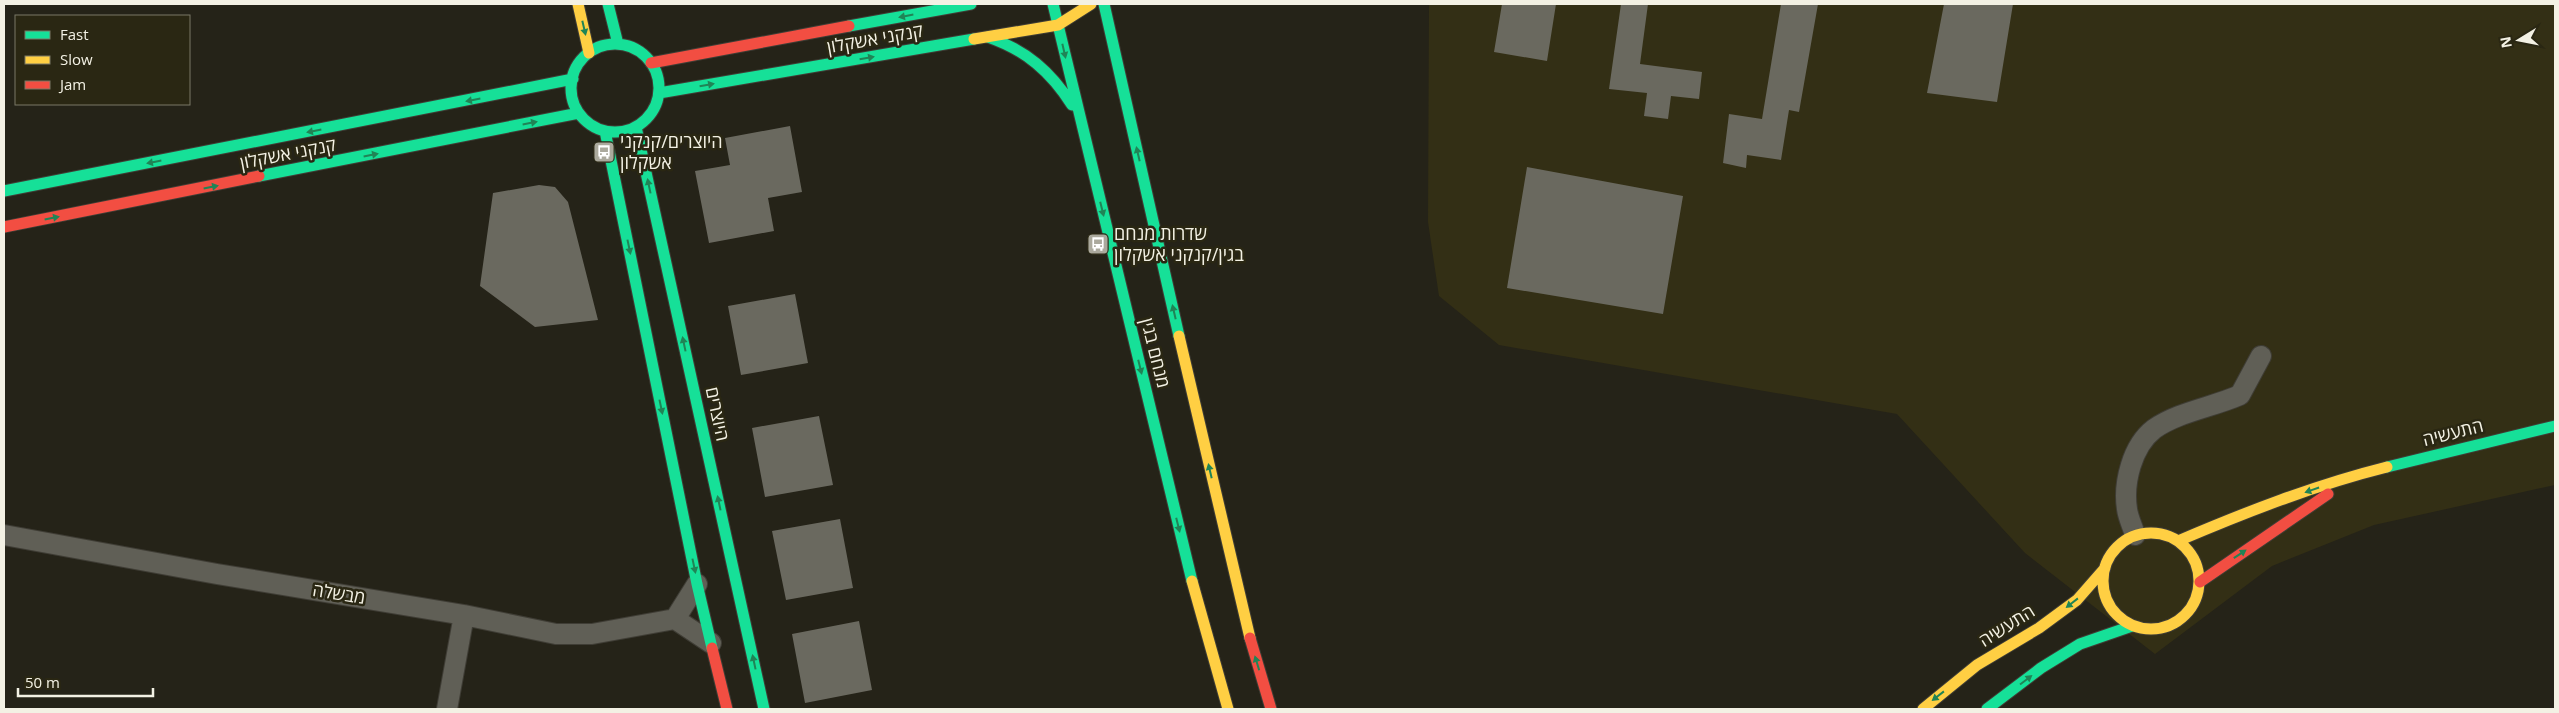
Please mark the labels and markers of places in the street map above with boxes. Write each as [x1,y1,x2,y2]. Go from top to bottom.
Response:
place label: היוצרים/קנקני אשקלון [620,129,723,174]
bus stop icon: היוצרים/קנקני אשקלון [592,140,616,164]
place label: שדרות מנחם בגין/קנקני אשקלון [1114,221,1244,266]
bus stop icon: שדרות מנחם בגין/קנקני אשקלון [1086,232,1110,256]

